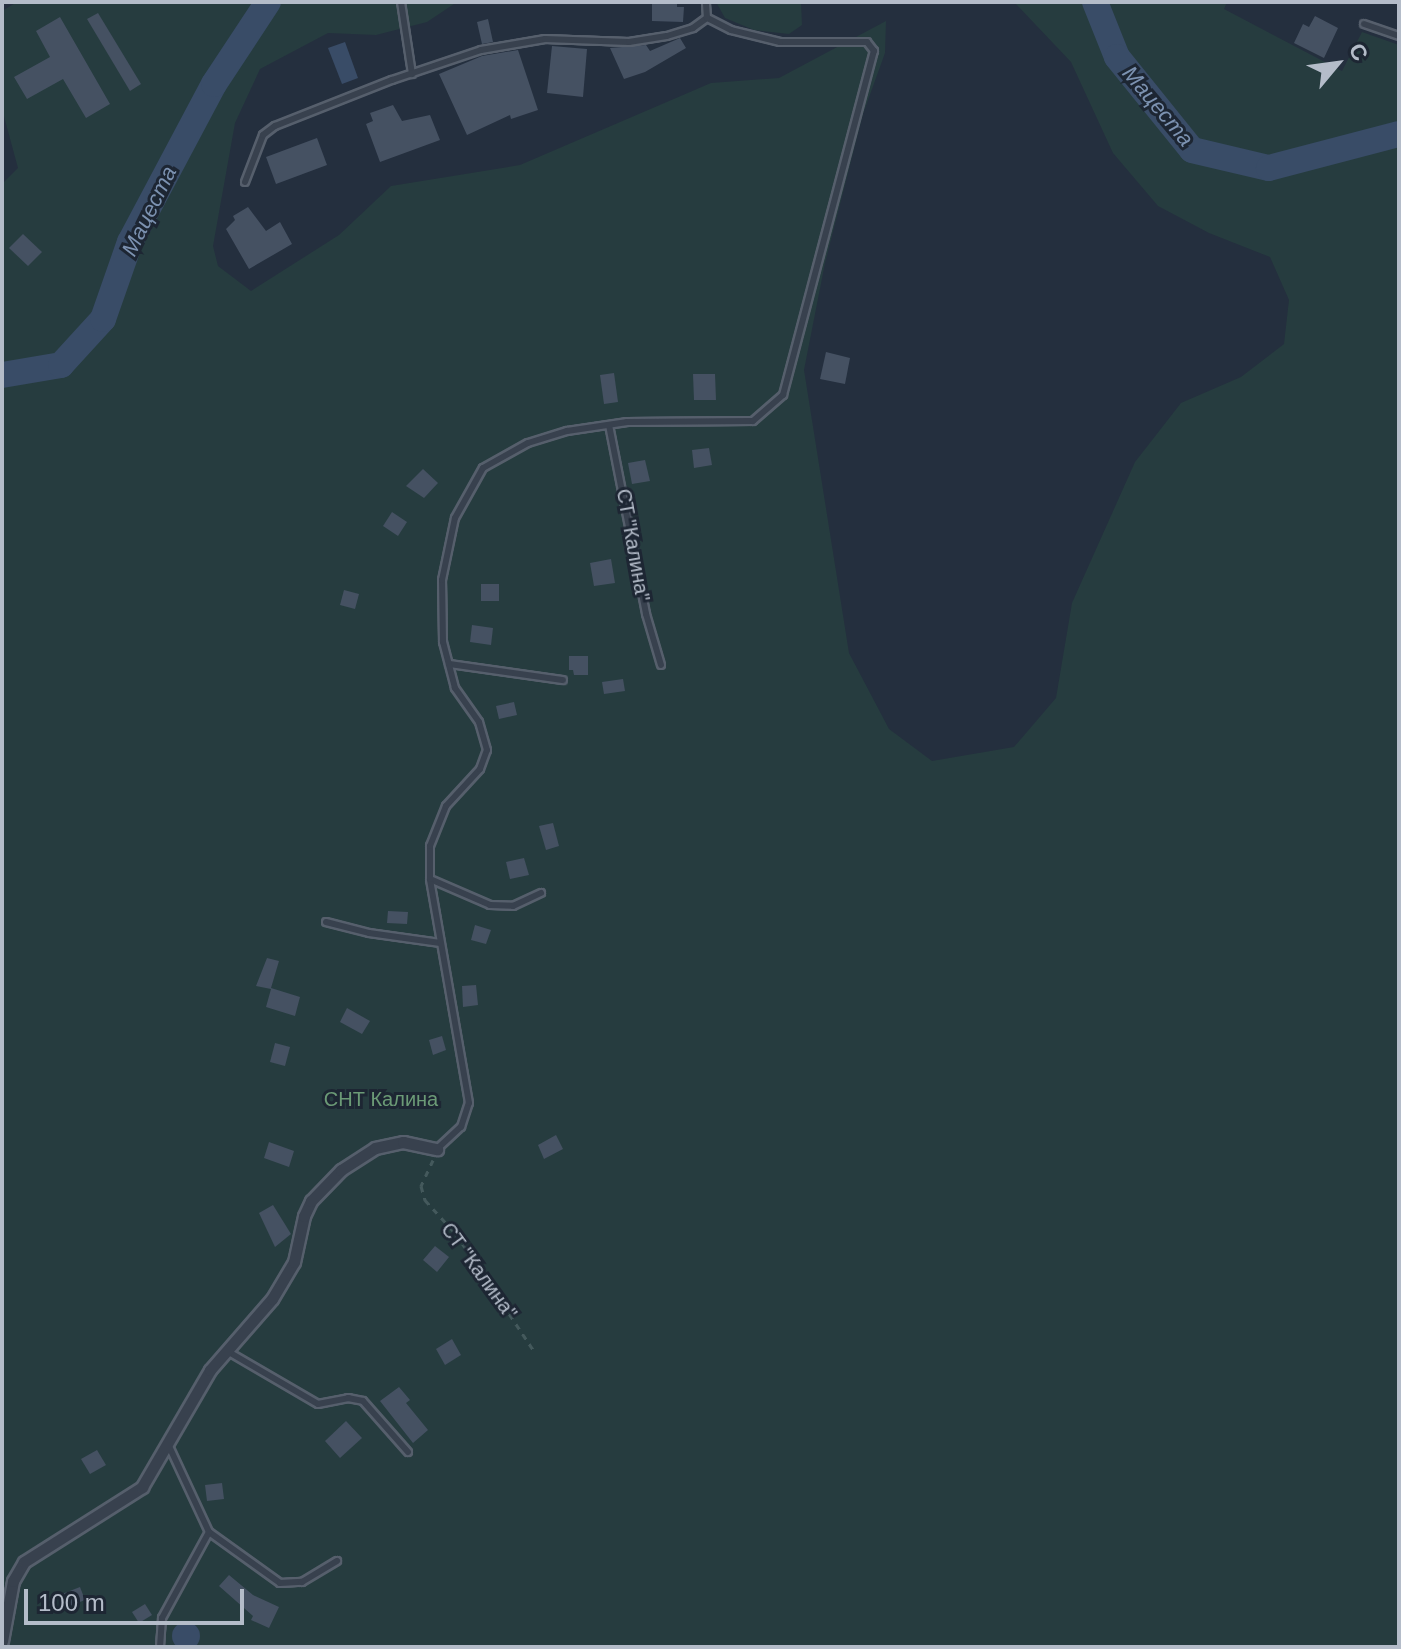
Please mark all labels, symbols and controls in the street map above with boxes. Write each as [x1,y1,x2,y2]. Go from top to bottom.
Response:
north arrow [1297,24,1377,104]
text: С [1344,39,1373,65]
water label: Мацеста [1117,60,1199,152]
water label: Мацеста [116,162,182,260]
street label: СТ "Калина" [611,487,655,603]
park label: СНТ Калина [324,1087,438,1111]
street label: СТ "Калина" [436,1218,522,1324]
scale bar [28,1573,248,1623]
text: 100 m [38,1589,105,1616]

